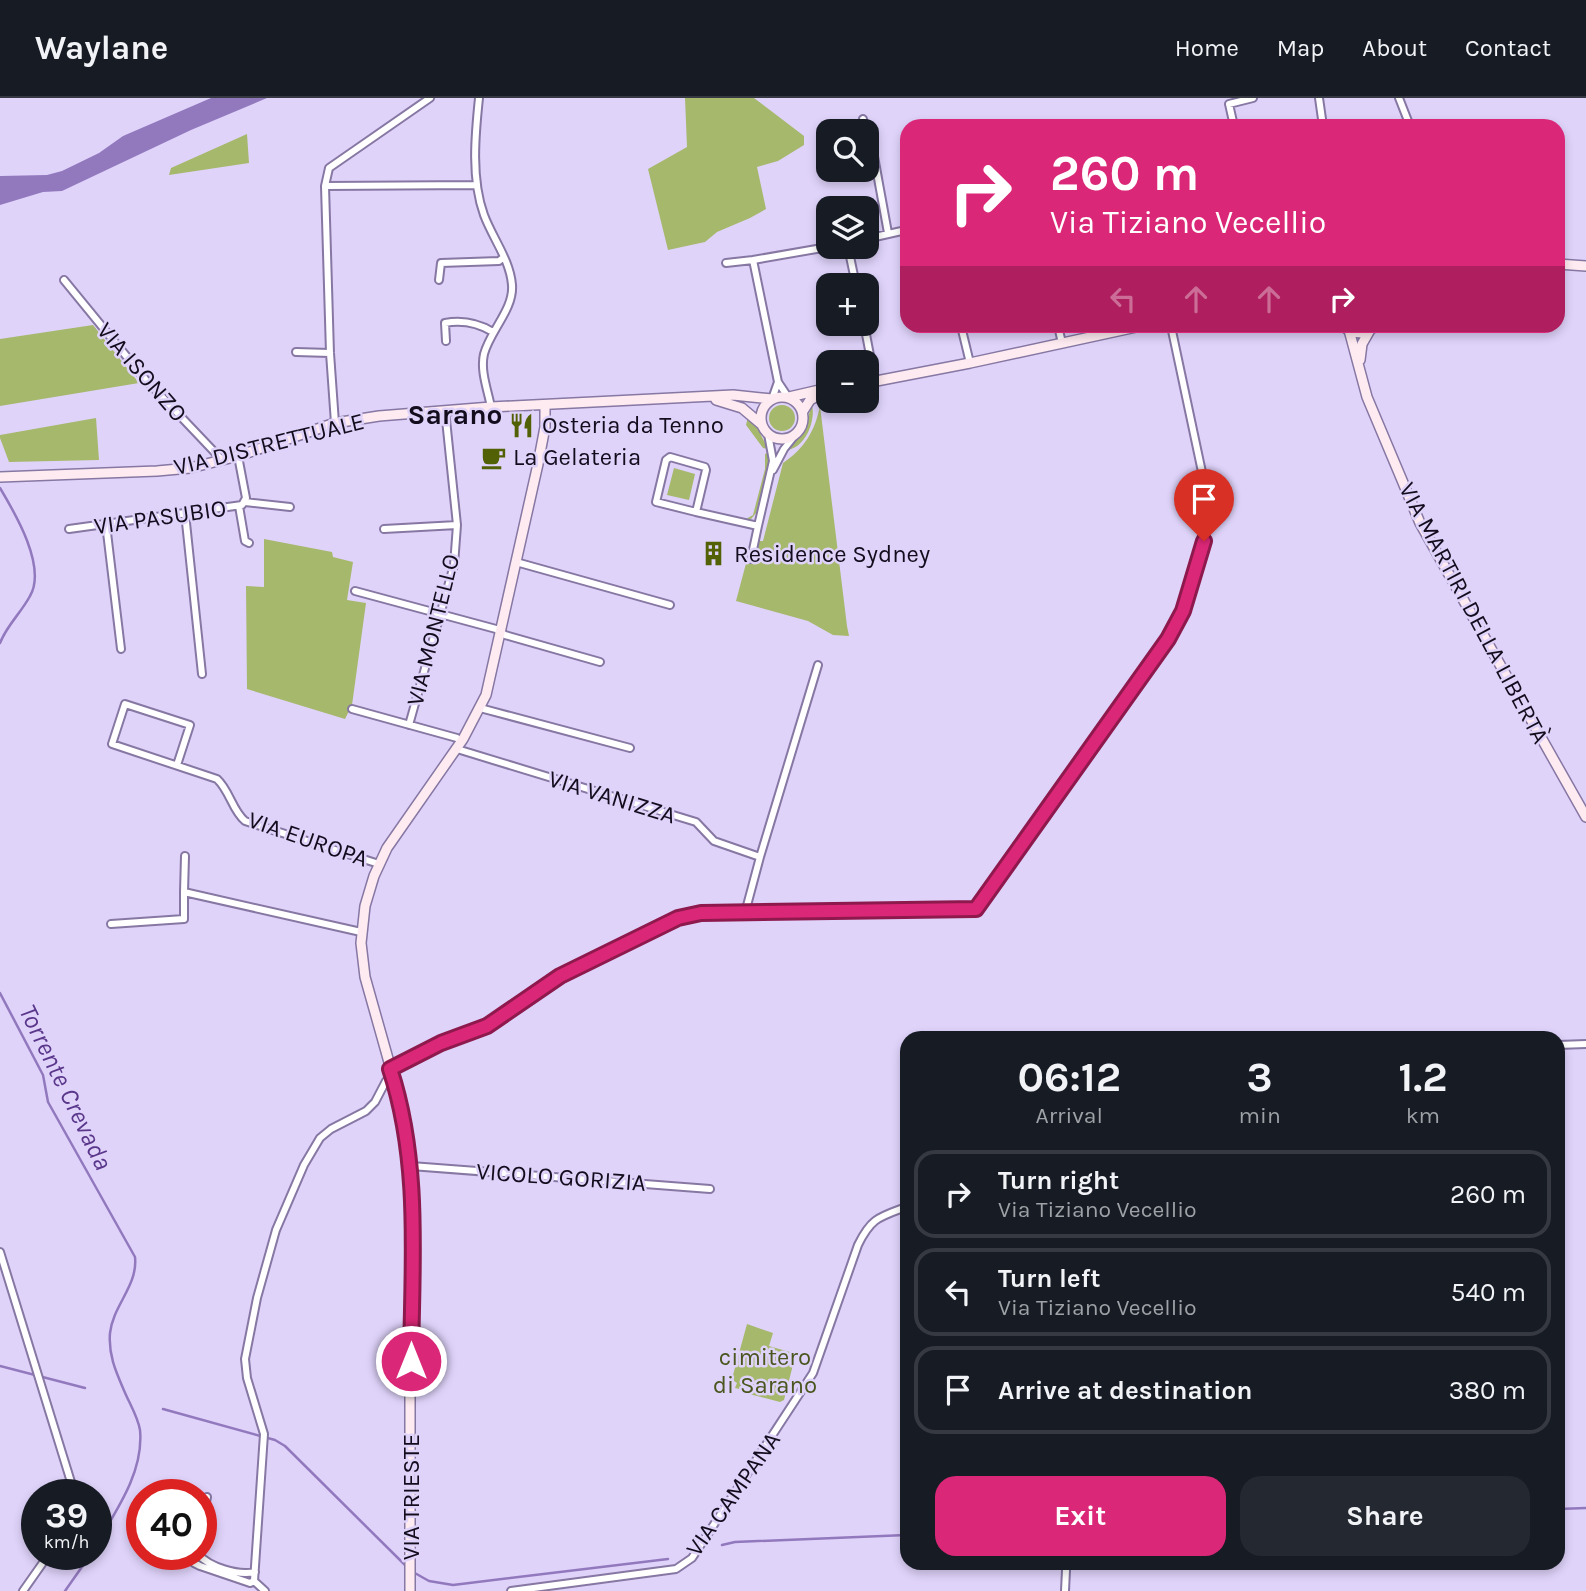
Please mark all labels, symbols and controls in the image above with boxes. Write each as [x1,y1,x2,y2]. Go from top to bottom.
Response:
text: Waylane [35,29,168,67]
text: Home [1175,34,1239,62]
text: Map [1277,34,1324,62]
text: About [1362,34,1427,62]
text: Contact [1465,34,1551,62]
map controls [816,119,879,413]
button: search [816,119,879,182]
text: 260 m [1050,145,1199,202]
icon: right [935,147,1026,238]
button: layers [816,196,879,259]
text: Via Tiziano Vecellio [1050,204,1326,241]
button: + [816,273,879,336]
icon: left [1104,280,1142,318]
icon: ahead [1177,280,1215,318]
icon: ahead [1250,280,1288,318]
icon: right [1323,280,1361,318]
street label: VIA ISONZO [91,317,193,427]
button: − [816,350,879,413]
district label: Sarano [408,398,502,431]
street label: VIA DISTRETTUALE [171,407,367,481]
restaurant icon: Osteria da Tenno [508,411,536,439]
place label: Osteria da Tenno [542,411,724,439]
cafe icon: La Gelateria [479,443,507,471]
place label: La Gelateria [513,443,641,471]
pin [1174,469,1234,541]
street label: VIA MARTIRI DELLA LIBERTÀ [1393,477,1556,748]
icon: arrive [1185,480,1223,518]
street label: VIA PASUBIO [92,494,228,540]
building icon: Residence Sydney [700,540,728,568]
place label: Residence Sydney [734,540,930,568]
street label: VIA MONTELLO [401,551,465,709]
street label: VIA VANIZZA [545,764,679,830]
street label: VIA EUROPA [244,805,372,873]
water label: Torrente Crevada [12,999,119,1175]
text: 06:12 [1017,1052,1121,1102]
text: 3 [1247,1052,1273,1102]
text: 1.2 [1398,1052,1448,1102]
text: Arrival [1036,1102,1103,1129]
text: min [1239,1102,1281,1129]
text: km [1406,1102,1440,1129]
street label: VICOLO GORIZIA [475,1157,647,1197]
text: Turn right [998,1165,1119,1196]
icon: right [939,1175,977,1213]
text: 260 m [1450,1179,1526,1210]
text: Via Tiziano Vecellio [998,1196,1197,1223]
text: Turn left [998,1263,1100,1294]
icon: left [939,1273,977,1311]
text: 540 m [1451,1277,1526,1308]
text: Via Tiziano Vecellio [998,1294,1197,1321]
position arrow [374,1324,448,1398]
park label: cimitero di Sarano [713,1343,817,1399]
icon: arrive [939,1371,977,1409]
text: Arrive at destination [998,1375,1252,1406]
text: 380 m [1449,1375,1526,1406]
street label: VIA CAMPANA [680,1426,786,1561]
street label: VIA TRIESTE [397,1434,425,1560]
button: Exit [935,1476,1226,1556]
button: Share [1240,1476,1530,1556]
speed limit sign: 40 [126,1479,217,1570]
text: 39 [45,1495,88,1536]
text: km/h [44,1531,89,1553]

